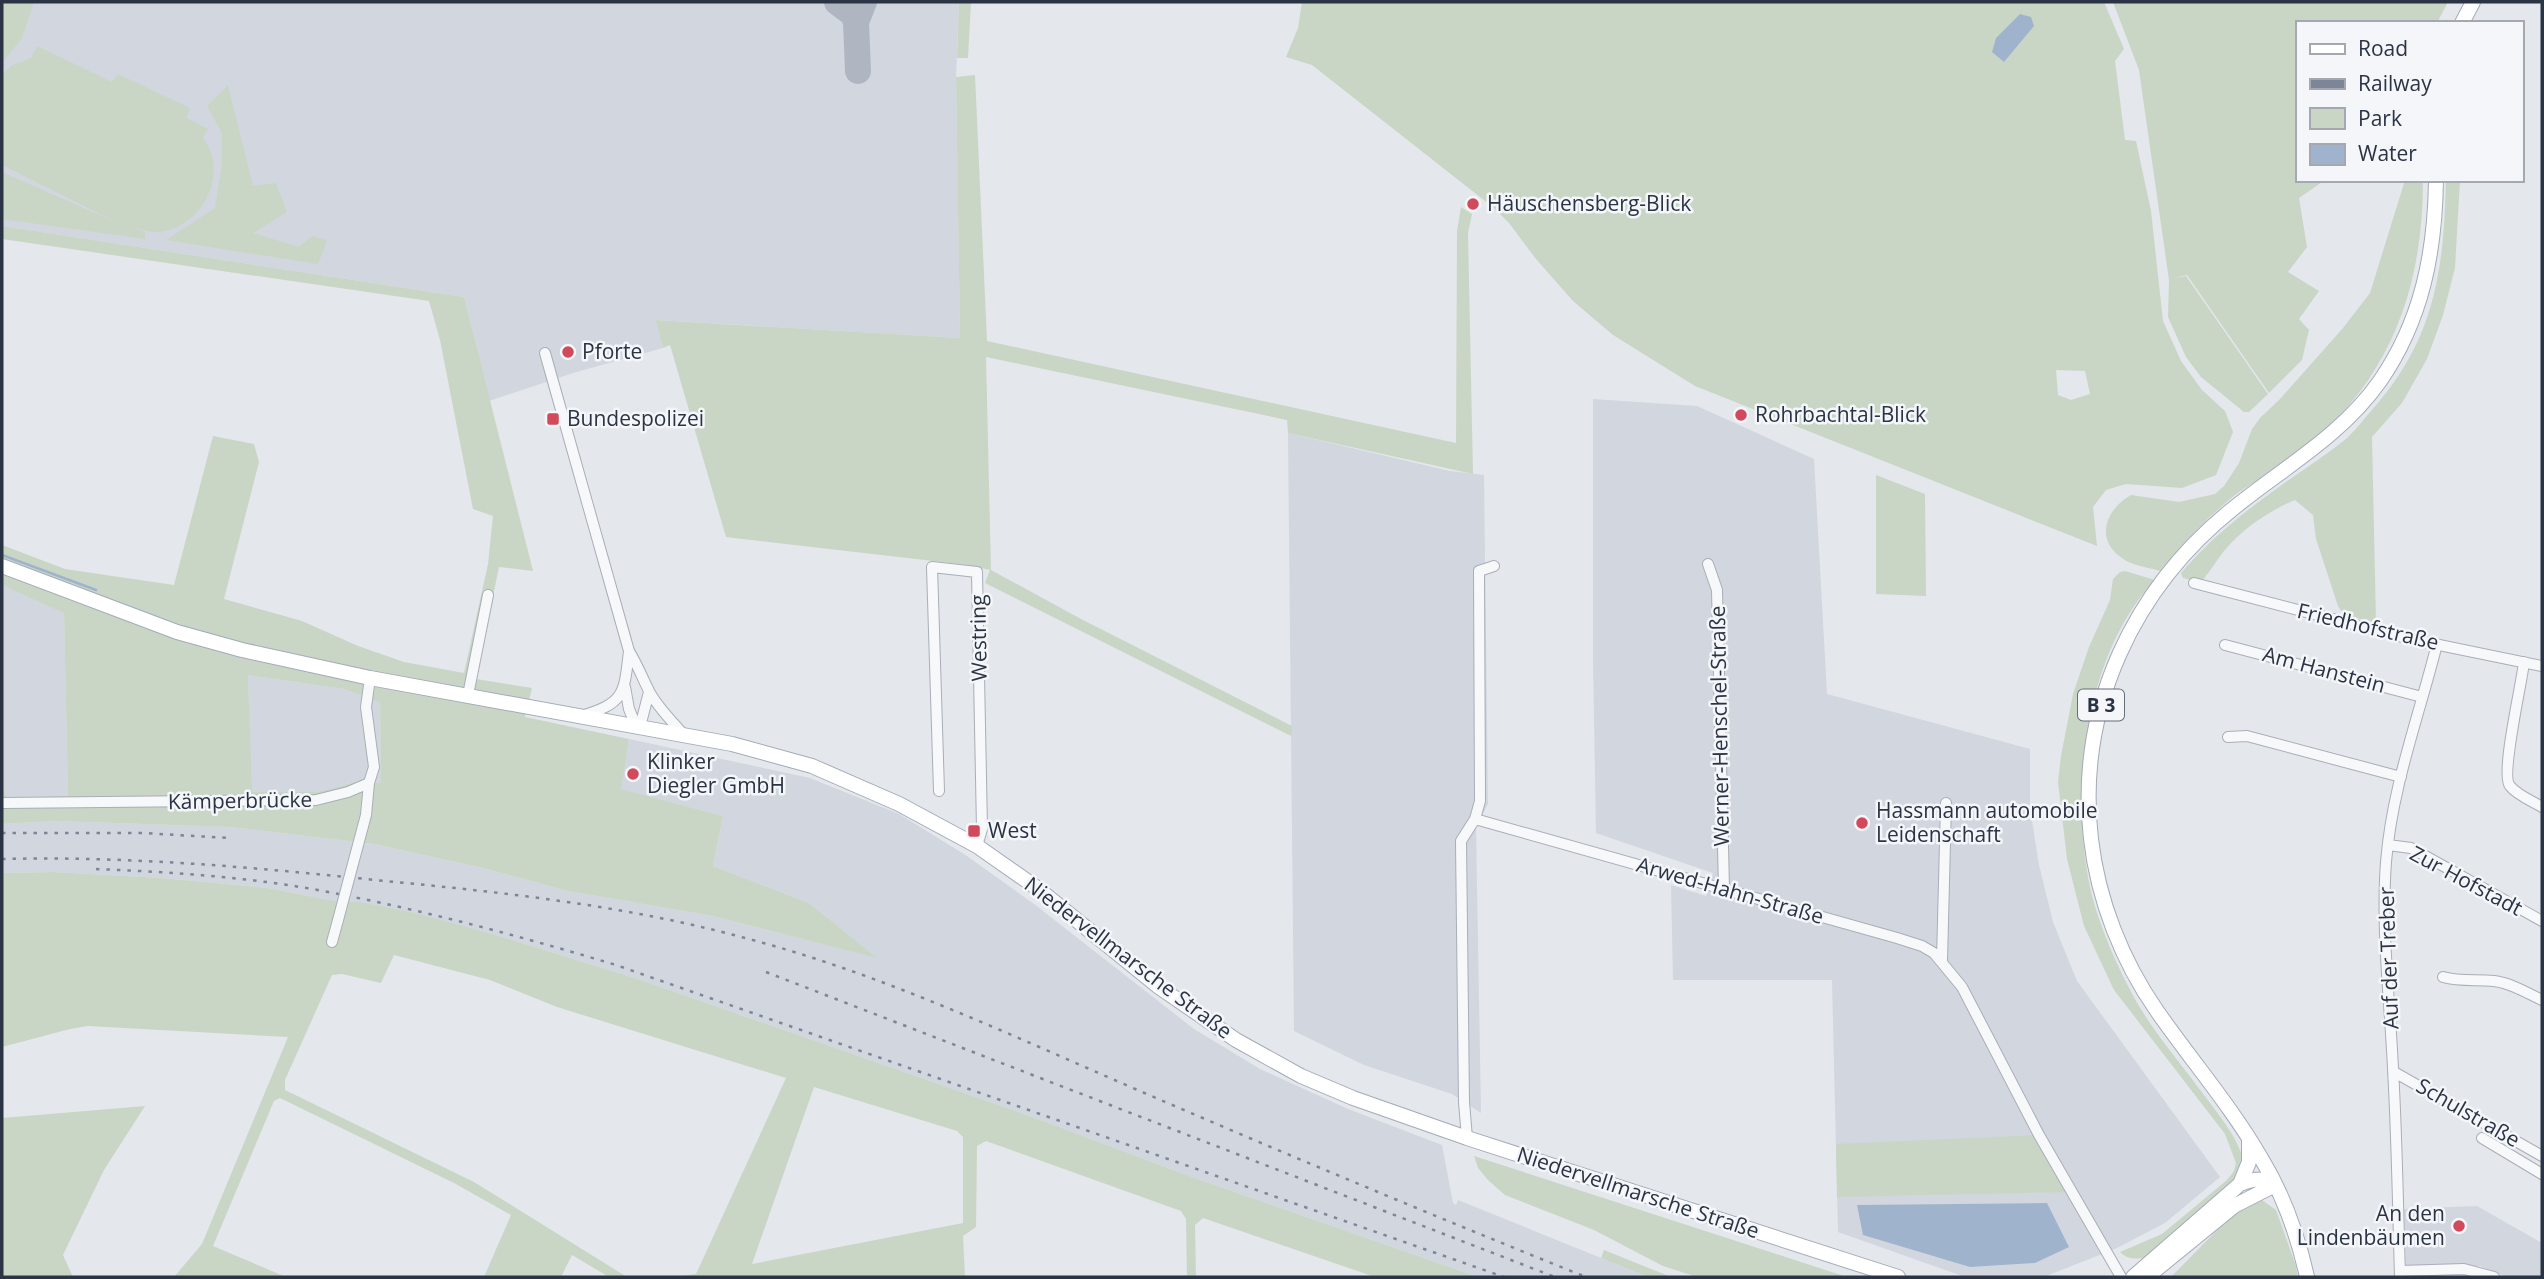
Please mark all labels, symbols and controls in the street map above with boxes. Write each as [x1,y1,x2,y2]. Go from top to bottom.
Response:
legend [2296,21,2523,182]
text: Road [2358,34,2408,62]
text: Railway [2358,69,2432,97]
text: Park [2358,104,2402,132]
text: Water [2358,139,2417,167]
place label: Häuschensberg-Blick [1487,189,1691,217]
marker: Häuschensberg-Blick [1465,196,1481,212]
place label: Pforte [582,337,642,365]
marker: Pforte [560,344,576,360]
place label: Rohrbachtal-Blick [1755,400,1926,428]
place label: Bundespolizei [567,404,704,432]
marker: Rohrbachtal-Blick [1733,407,1749,423]
marker: Bundespolizei [545,411,561,427]
street label: Westring [963,594,993,682]
street label: Friedhofstraße [2295,596,2442,656]
street label: Werner-Henschel-Straße [1703,605,1735,847]
street label: Am Hanstein [2260,639,2389,699]
road number: B 3 [2078,690,2124,720]
place label: Klinker Diegler GmbH [647,747,785,799]
marker: Klinker Diegler GmbH [625,766,641,782]
street label: Kämperbrücke [168,785,312,815]
place label: Hassmann automobile Leidenschaft [1876,796,2097,848]
marker: Hassmann automobile Leidenschaft [1854,815,1870,831]
place label: West [988,816,1037,844]
marker: West [966,823,982,839]
street label: Zur Hofstadt [2405,839,2528,921]
street label: Arwed-Hahn-Straße [1633,850,1827,930]
street label: Niedervellmarsche Straße [1019,870,1238,1045]
street label: Auf der Treber [2372,886,2404,1030]
street label: Schulstraße [2412,1071,2525,1153]
street label: Niedervellmarsche Straße [1514,1140,1763,1244]
place label: An den Lindenbäumen [2297,1199,2445,1251]
marker: An den Lindenbäumen [2451,1218,2467,1234]

